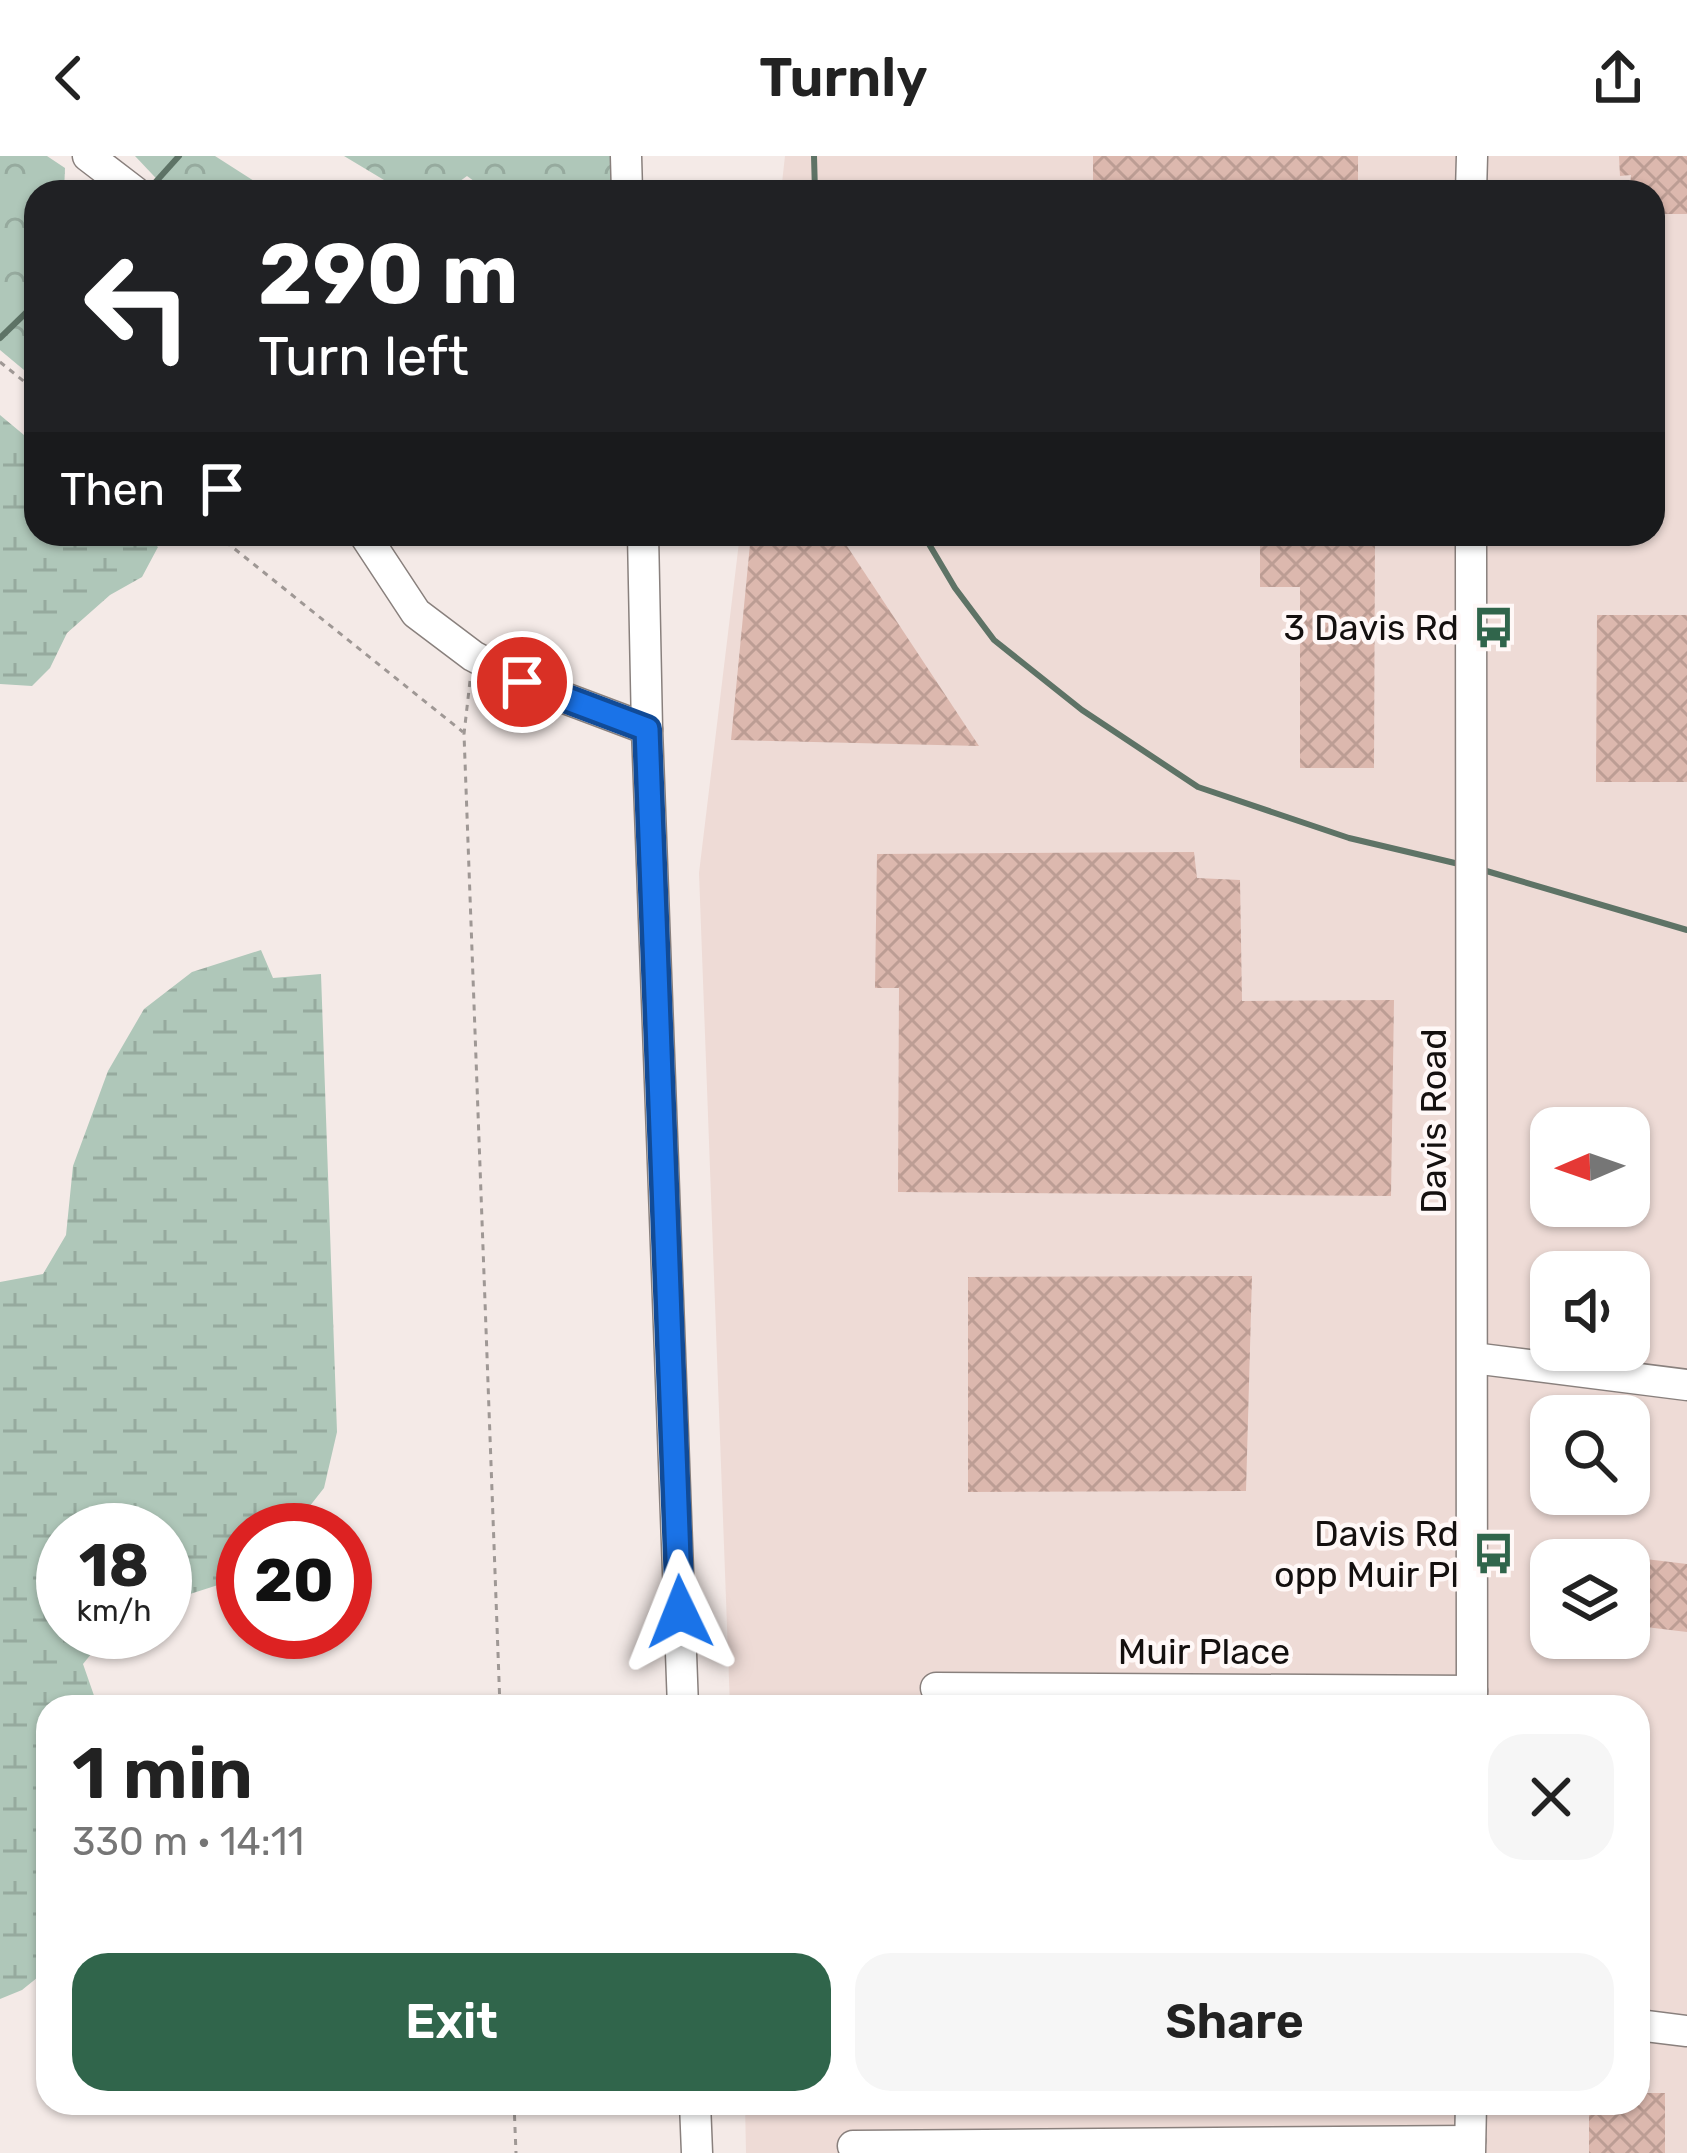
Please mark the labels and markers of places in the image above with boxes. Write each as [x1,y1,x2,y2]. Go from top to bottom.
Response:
bus stop icon: 3 Davis Rd [1470,604,1516,650]
place label: 3 Davis Rd [1284,606,1459,649]
pin [471,631,573,733]
place label: Davis Rd opp Muir Pl [1274,1512,1459,1596]
bus stop icon: Davis Rd opp Muir Pl [1470,1531,1516,1577]

